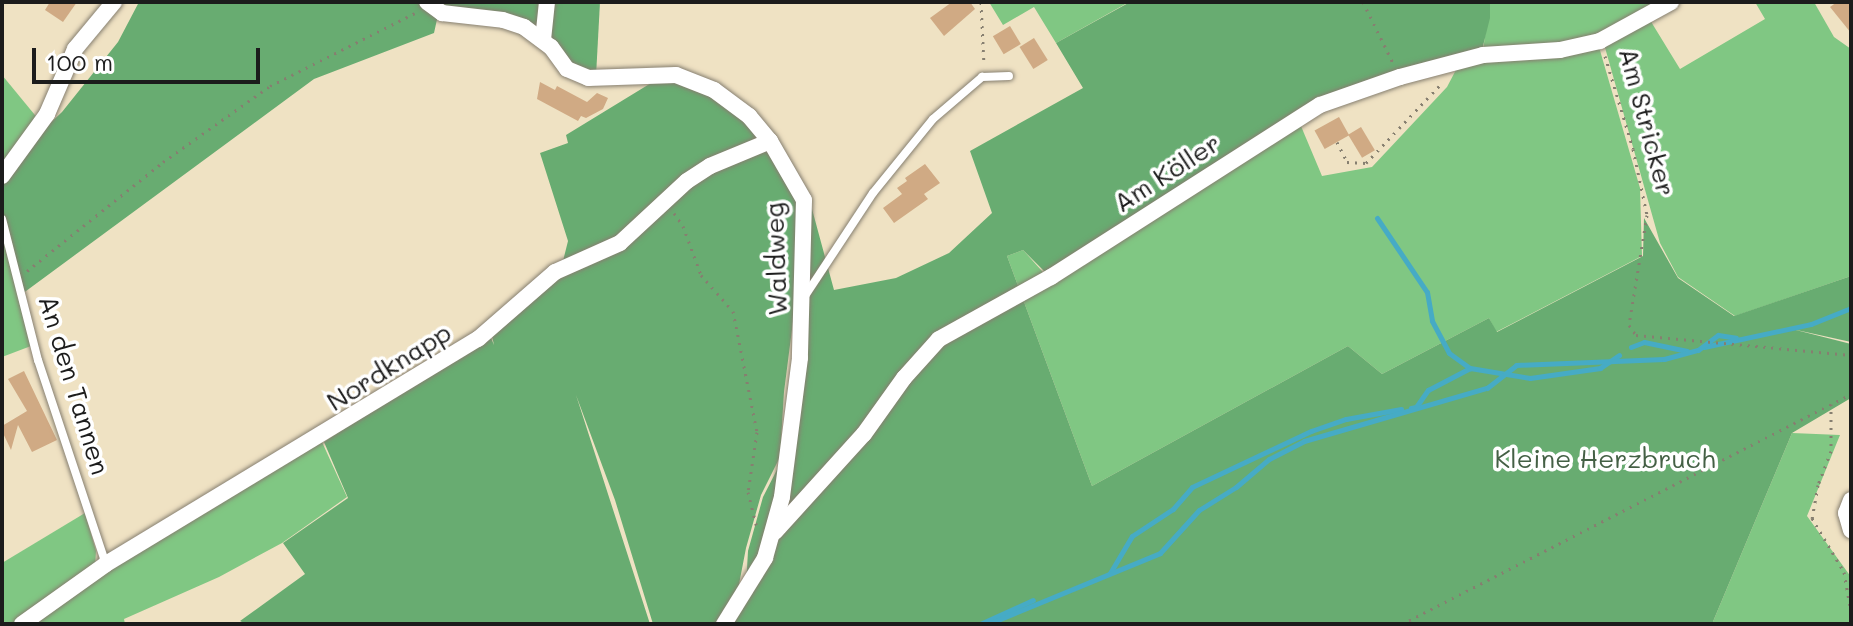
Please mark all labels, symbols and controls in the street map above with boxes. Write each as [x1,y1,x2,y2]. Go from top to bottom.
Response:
scale bar [36,32,264,82]
street label: Am Stricker [1612,44,1682,200]
text: 100 m [46,46,113,77]
street label: Am Köller [1108,127,1226,219]
street label: Waldweg [758,202,794,316]
street label: An den Tannen [32,292,116,478]
street label: Nordknapp [321,317,457,417]
park label: Kleine Herzbruch [1494,443,1716,475]

